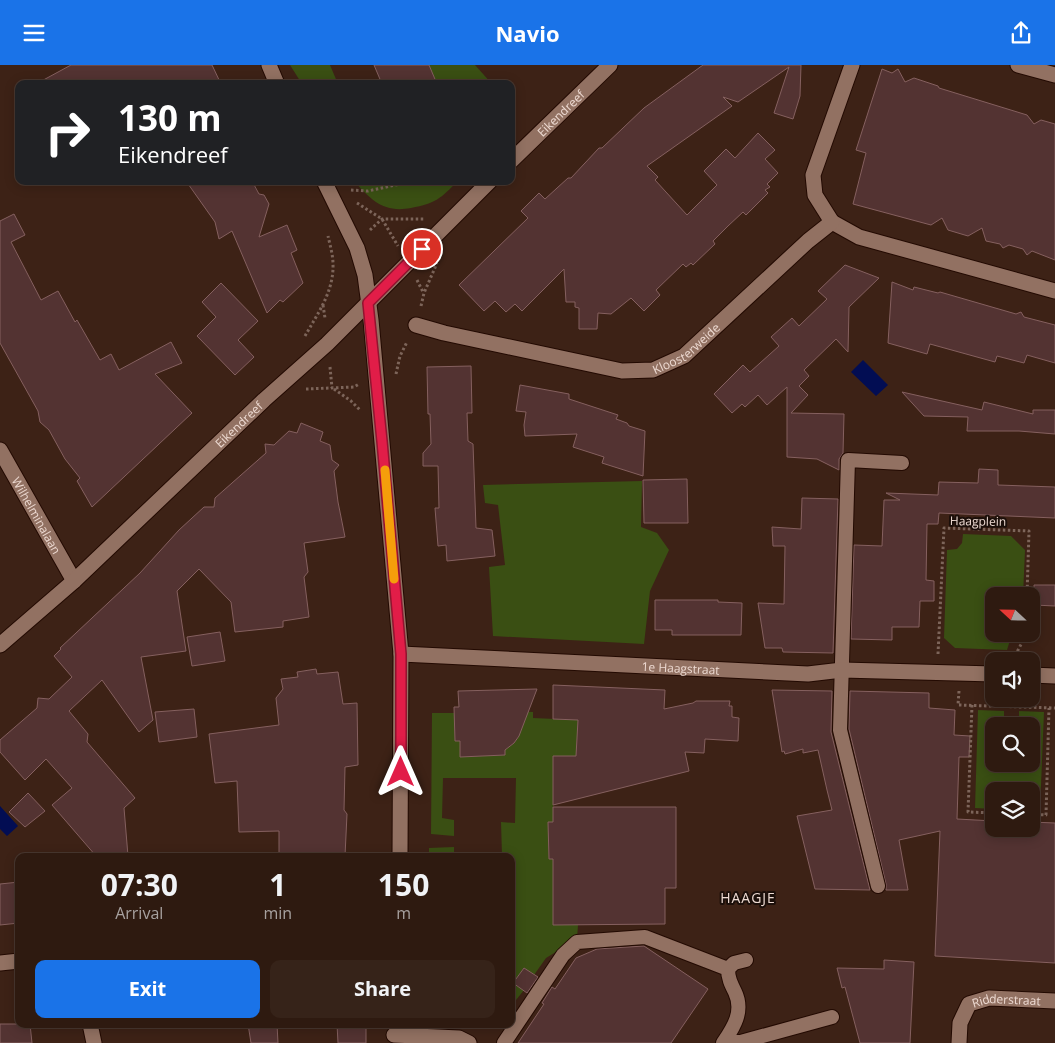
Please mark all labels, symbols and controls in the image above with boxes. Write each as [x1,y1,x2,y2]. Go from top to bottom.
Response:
text: Navio [495,18,560,48]
icon: menu [20,19,48,47]
icon: share [1007,19,1035,47]
street label: Eikendreef [533,85,589,140]
text: 130 m [118,94,222,141]
icon: right [35,100,100,165]
text: Eikendreef [118,139,228,169]
pin [401,228,443,270]
icon: arrive [408,235,436,263]
street label: Kloosterweide [650,319,723,378]
street label: Eikendreef [211,397,267,451]
street label: Wilhelminalaan [8,474,65,557]
street label: Haagplein [950,512,1006,530]
north arrow [985,587,1040,643]
map controls [985,587,1040,837]
button: sound [985,652,1040,707]
street label: 1e Haagstraat [641,657,720,678]
button: search [985,717,1040,772]
position arrow [374,745,426,797]
button: layers [985,782,1040,837]
text: 07:30 [101,864,178,905]
text: 1 [269,864,286,905]
text: 150 [378,864,429,905]
district label: HAAGJE [720,888,776,907]
text: Arrival [115,902,163,924]
text: min [264,902,292,924]
text: m [396,902,411,924]
button: Exit [35,960,260,1018]
button: Share [270,960,495,1018]
street label: Ridderstraat [970,990,1041,1011]

